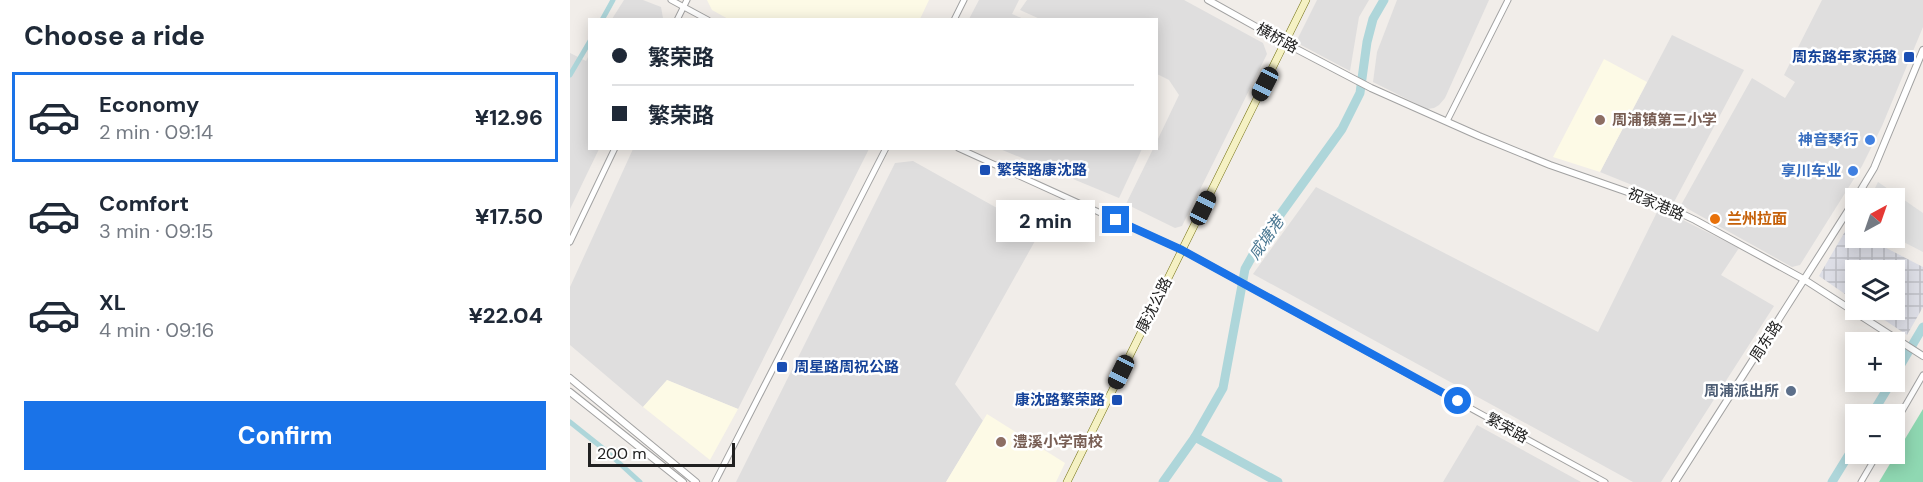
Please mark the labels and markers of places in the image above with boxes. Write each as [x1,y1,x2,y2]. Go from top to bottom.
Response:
place label: 周东路年家浜路 [1792,47,1897,67]
marker: 周东路年家浜路 [1902,50,1916,64]
place label: 周浦镇第三小学 [1612,110,1717,130]
marker: 周浦镇第三小学 [1593,113,1607,127]
place label: 神音琴行 [1798,130,1858,150]
marker: 神音琴行 [1863,133,1877,147]
place label: 繁荣路康沈路 [997,160,1087,180]
place label: 享川车业 [1781,161,1841,181]
marker: 繁荣路康沈路 [978,163,992,177]
marker: 享川车业 [1846,164,1860,178]
place label: 兰州拉面 [1727,209,1787,229]
marker: 兰州拉面 [1708,212,1722,226]
place label: 周星路周祝公路 [794,357,899,377]
marker: 周星路周祝公路 [775,360,789,374]
place label: 周浦派出所 [1704,381,1779,401]
marker: 周浦派出所 [1784,384,1798,398]
place label: 康沈路繁荣路 [1015,390,1105,410]
marker: 康沈路繁荣路 [1110,393,1124,407]
place label: 澧溪小学南校 [1013,432,1103,452]
marker: 澧溪小学南校 [994,435,1008,449]

